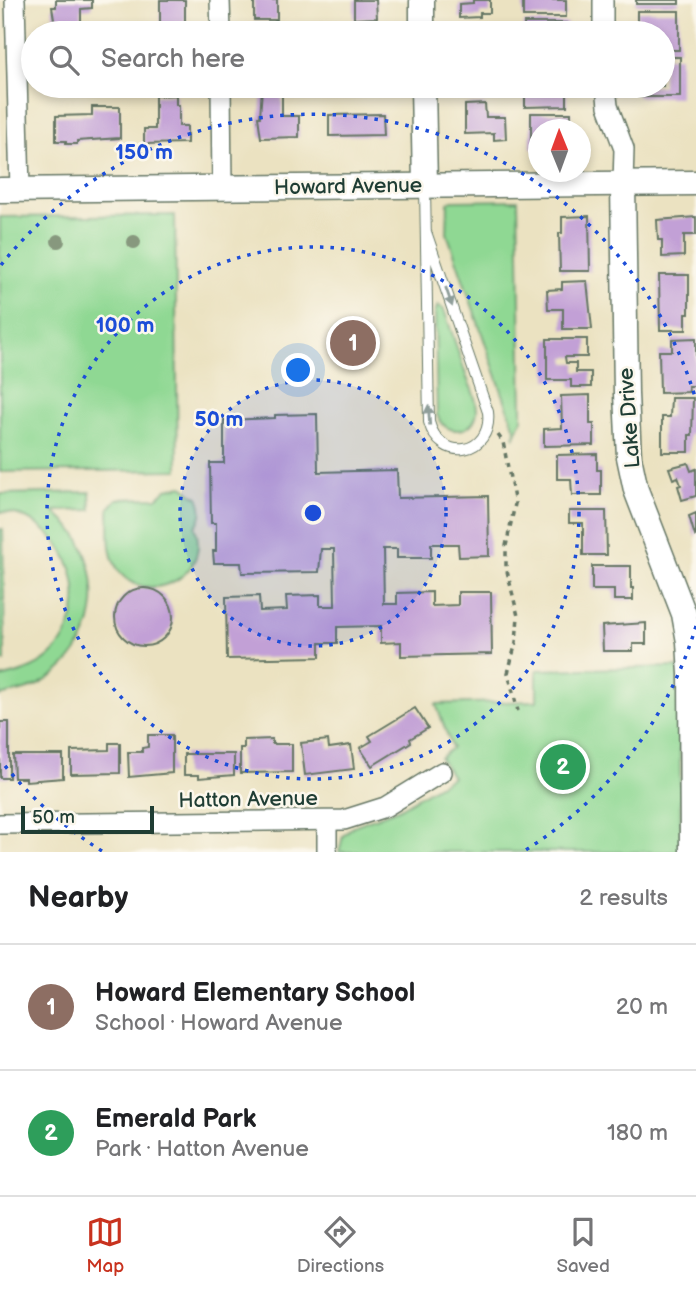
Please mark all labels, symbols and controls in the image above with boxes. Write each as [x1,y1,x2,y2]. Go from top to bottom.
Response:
search box [21,21,675,98]
icon: search [45,41,83,79]
text: Search here [101,44,245,75]
north arrow [528,119,591,182]
text: 150 m [115,140,173,165]
street label: Howard Avenue [274,173,422,200]
one-way arrow [444,286,454,307]
text: 100 m [96,313,154,338]
pin: 1 [330,317,376,369]
your location [281,353,315,387]
street label: Lake Drive [614,367,645,469]
one-way arrow [424,404,435,426]
text: 50 m [195,407,243,432]
centre of rings [301,501,325,525]
pin: 2 [540,741,586,793]
street label: Hatton Avenue [178,786,318,813]
scale bar [21,803,154,835]
text: 50 m [32,806,75,829]
text: Nearby [28,880,128,916]
text: 2 results [579,884,668,912]
text: Howard Elementary School [95,978,415,1009]
text: 1 [46,993,56,1021]
text: 20 m [616,993,668,1021]
text: School · Howard Avenue [95,1009,343,1037]
text: Emerald Park [95,1104,256,1135]
text: 2 [44,1119,58,1147]
text: 180 m [607,1119,668,1147]
text: Park · Hatton Avenue [95,1135,309,1163]
tab: Map [86,1213,124,1278]
tab: Directions [297,1213,384,1278]
tab: Saved [556,1213,610,1278]

